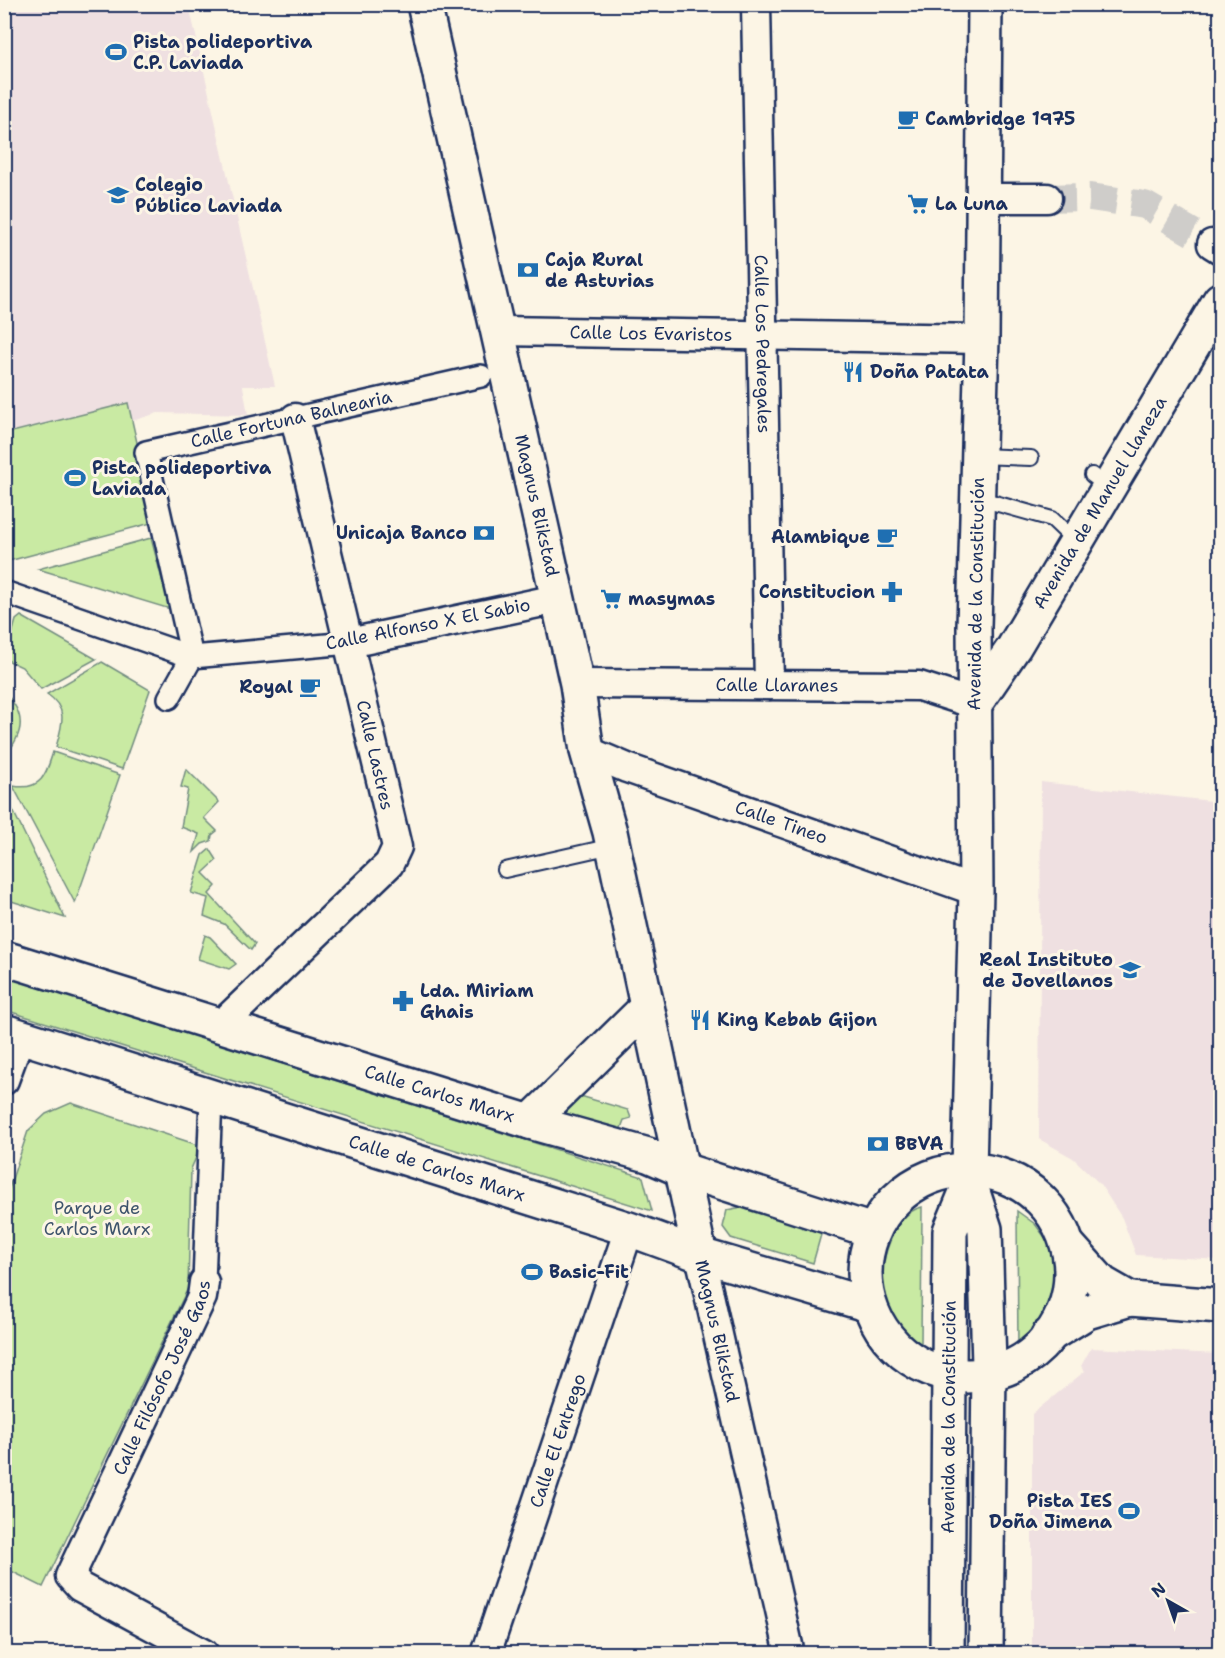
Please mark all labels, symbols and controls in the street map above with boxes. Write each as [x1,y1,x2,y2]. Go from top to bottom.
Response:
place label: Pista polideportiva C.P. Laviada [133,30,313,75]
sports icon: Pista polideportiva C.P. Laviada [104,40,128,64]
cafe icon: Cambridge 1975 [896,107,920,131]
place label: Cambridge 1975 [925,107,1075,131]
place label: Colegio Público Laviada [135,173,283,218]
school or university icon: Colegio Público Laviada [106,183,130,207]
supermarket icon: La Luna [906,192,930,216]
place label: La Luna [935,192,1008,216]
place label: Caja Rural de Asturias [545,248,654,293]
street label: Calle Los Pedregales [749,254,776,434]
bank icon: Caja Rural de Asturias [516,258,540,282]
street label: Calle Los Evaristos [569,320,733,347]
restaurant icon: Doña Patata [841,360,865,384]
place label: Doña Patata [870,360,990,384]
street label: Calle Fortuna Balnearia [188,385,394,454]
street label: Avenida de Manuel Llaneza [1027,392,1172,614]
street label: Magnus Blikstad [509,432,564,579]
place label: Pista polideportiva Laviada [92,456,272,501]
sports icon: Pista polideportiva Laviada [63,466,87,490]
street label: Avenida de la Constitución [962,477,990,711]
place label: Unicaja Banco [336,521,467,545]
bank icon: Unicaja Banco [472,521,496,545]
place label: Alambique [771,525,870,549]
cafe icon: Alambique [875,525,899,549]
place label: Constitucion [759,580,875,604]
pharmacy icon: Constitucion [880,580,904,604]
supermarket icon: masymas [599,587,623,611]
place label: masymas [628,587,715,611]
street label: Calle Alfonso X El Sabio [324,592,532,656]
street label: Calle Llaranes [715,673,839,698]
place label: Royal [239,675,293,699]
cafe icon: Royal [298,675,322,699]
street label: Calle Lastres [351,698,399,812]
street label: Calle Tineo [732,795,831,850]
place label: Real Instituto de Jovellanos [979,948,1113,993]
school or university icon: Real Instituto de Jovellanos [1118,958,1142,982]
place label: Lda. Miriam Ghais [420,979,534,1024]
pharmacy icon: Lda. Miriam Ghais [391,989,415,1013]
restaurant icon: King Kebab Gijon [688,1008,712,1032]
place label: King Kebab Gijon [717,1008,877,1032]
street label: Calle Carlos Marx [361,1059,517,1128]
street label: Calle de Carlos Marx [346,1129,528,1207]
bank icon: BBVA [866,1132,890,1156]
place label: BBVA [895,1132,943,1156]
park label: Parque de Carlos Marx [44,1196,150,1241]
street label: Magnus Blikstad [689,1258,745,1405]
sports icon: Basic-Fit [520,1260,544,1284]
place label: Basic-Fit [549,1260,629,1284]
street label: Calle Filósofo José Gaos [107,1279,216,1479]
street label: Avenida de la Constitución [936,1300,962,1534]
street label: Calle El Entrego [524,1371,591,1511]
place label: Pista IES Doña Jimena [989,1489,1113,1534]
sports icon: Pista IES Doña Jimena [1117,1499,1141,1523]
north arrow [1138,1571,1198,1631]
text: N [1147,1578,1170,1602]

